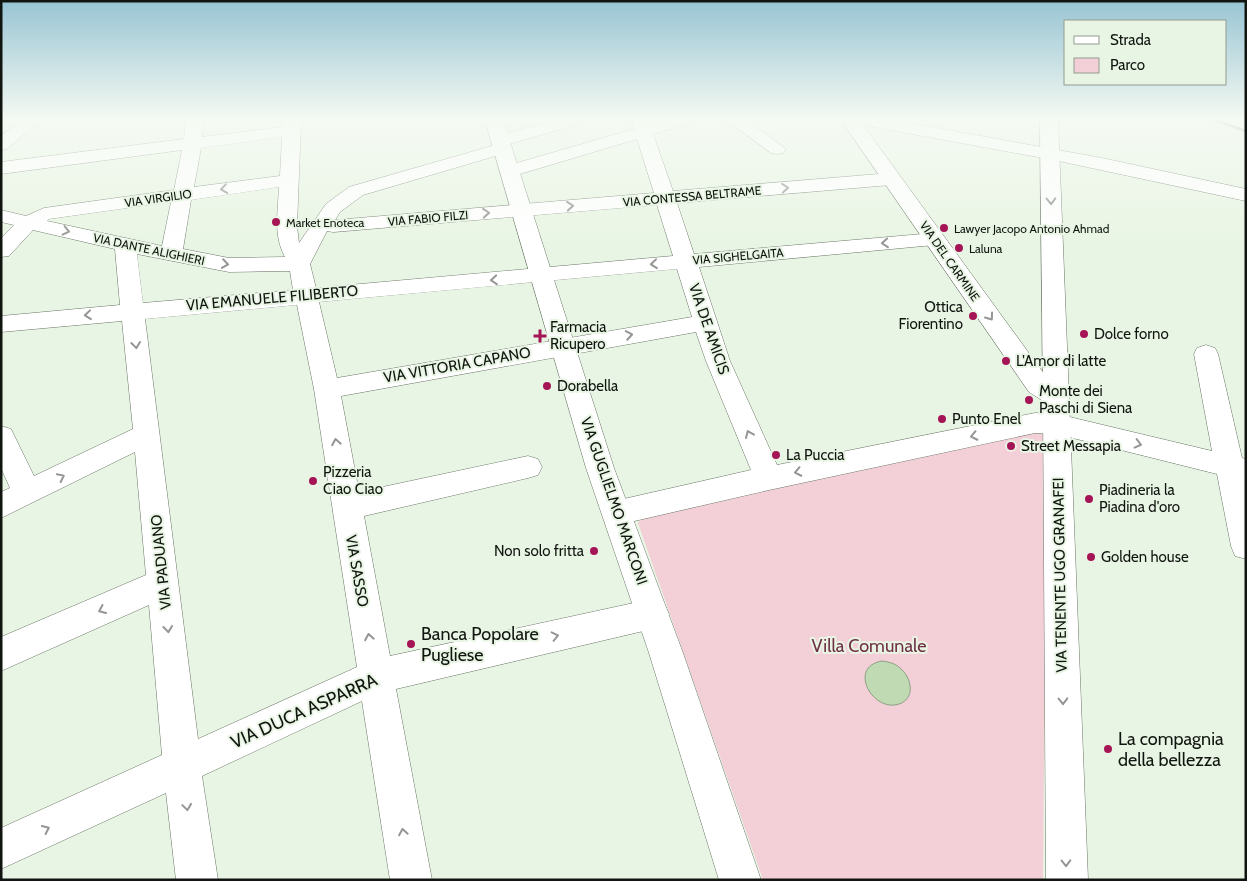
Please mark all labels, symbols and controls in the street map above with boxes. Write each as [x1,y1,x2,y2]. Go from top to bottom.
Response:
legend [1064,20,1227,85]
text: Strada [1110,31,1152,49]
text: Parco [1110,56,1145,74]
street label: VIA CONTESSA BELTRAME [622,182,762,210]
one-way arrow [781,182,789,193]
one-way arrow [220,183,228,194]
street label: VIA VIRGILIO [124,186,192,210]
one-way arrow [1045,198,1056,206]
one-way arrow [567,201,575,212]
street label: VIA FABIO FILZI [387,207,469,229]
one-way arrow [483,208,491,219]
place label: Market Enoteca [286,215,365,230]
marker: Market Enoteca [270,216,282,228]
street label: VIA DEL CARMINE [917,218,983,304]
place label: Lawyer Jacopo Antonio Ahmad [954,221,1110,236]
marker: Lawyer Jacopo Antonio Ahmad [938,222,950,234]
one-way arrow [61,225,70,236]
street label: VIA DANTE ALIGHIERI [92,230,206,268]
one-way arrow [881,237,889,248]
place label: Laluna [969,241,1003,256]
marker: Laluna [953,242,965,254]
street label: VIA SIGHELGAITA [692,245,785,267]
one-way arrow [221,258,229,269]
one-way arrow [650,258,658,269]
one-way arrow [490,274,498,285]
street label: VIA DE AMICIS [685,281,733,377]
street label: VIA EMANUELE FILIBERTO [185,282,359,314]
place label: Ottica Fiorentino [898,298,964,333]
one-way arrow [84,309,92,320]
marker: Ottica Fiorentino [967,310,979,322]
one-way arrow [983,311,993,320]
place label: Farmacia Ricupero [550,318,607,353]
place label: Dolce forno [1094,325,1169,343]
marker: Dolce forno [1078,328,1090,340]
marker: Farmacia Ricupero [534,330,546,342]
one-way arrow [625,330,633,340]
one-way arrow [130,342,141,350]
street label: VIA VITTORIA CAPANO [382,343,532,387]
place label: L'Amor di latte [1016,352,1106,370]
marker: L'Amor di latte [1000,355,1012,367]
place label: Dorabella [557,377,619,395]
marker: Dorabella [541,380,553,392]
place label: Monte dei Paschi di Siena [1039,382,1133,417]
marker: Monte dei Paschi di Siena [1023,394,1035,406]
place label: Punto Enel [952,410,1021,428]
marker: Punto Enel [936,413,948,425]
street label: VIA GUGLIELMO MARCONI [577,415,651,587]
one-way arrow [745,430,756,439]
one-way arrow [970,430,979,440]
place label: Street Messapia [1021,437,1122,455]
one-way arrow [331,438,341,447]
one-way arrow [1134,438,1143,449]
marker: Street Messapia [1005,440,1017,452]
place label: La Puccia [786,446,845,464]
marker: La Puccia [770,449,782,461]
place label: Pizzeria Ciao Ciao [323,463,383,498]
one-way arrow [794,466,802,477]
one-way arrow [55,473,64,483]
marker: Pizzeria Ciao Ciao [307,475,319,487]
street label: VIA TENENTE UGO GRANAFEI [1049,477,1071,673]
place label: Piadineria la Piadina d'oro [1099,481,1180,516]
marker: Piadineria la Piadina d'oro [1083,493,1095,505]
street label: VIA PADUANO [147,513,175,611]
street label: VIA SASSO [342,534,372,608]
place label: Non solo fritta [494,542,585,560]
marker: Non solo fritta [588,545,600,557]
place label: Golden house [1101,548,1189,566]
marker: Golden house [1085,551,1097,563]
one-way arrow [98,603,107,614]
place label: Banca Popolare Pugliese [421,623,539,666]
one-way arrow [162,625,173,633]
one-way arrow [550,631,559,642]
one-way arrow [364,633,374,642]
park label: Villa Comunale [812,635,926,657]
marker: Banca Popolare Pugliese [405,638,417,650]
street label: VIA DUCA ASPARRA [227,669,381,753]
one-way arrow [1058,697,1068,705]
place label: La compagnia della bellezza [1118,728,1224,771]
marker: La compagnia della bellezza [1102,743,1114,755]
one-way arrow [182,803,192,812]
one-way arrow [41,825,50,835]
one-way arrow [398,827,408,836]
one-way arrow [1061,859,1072,867]

